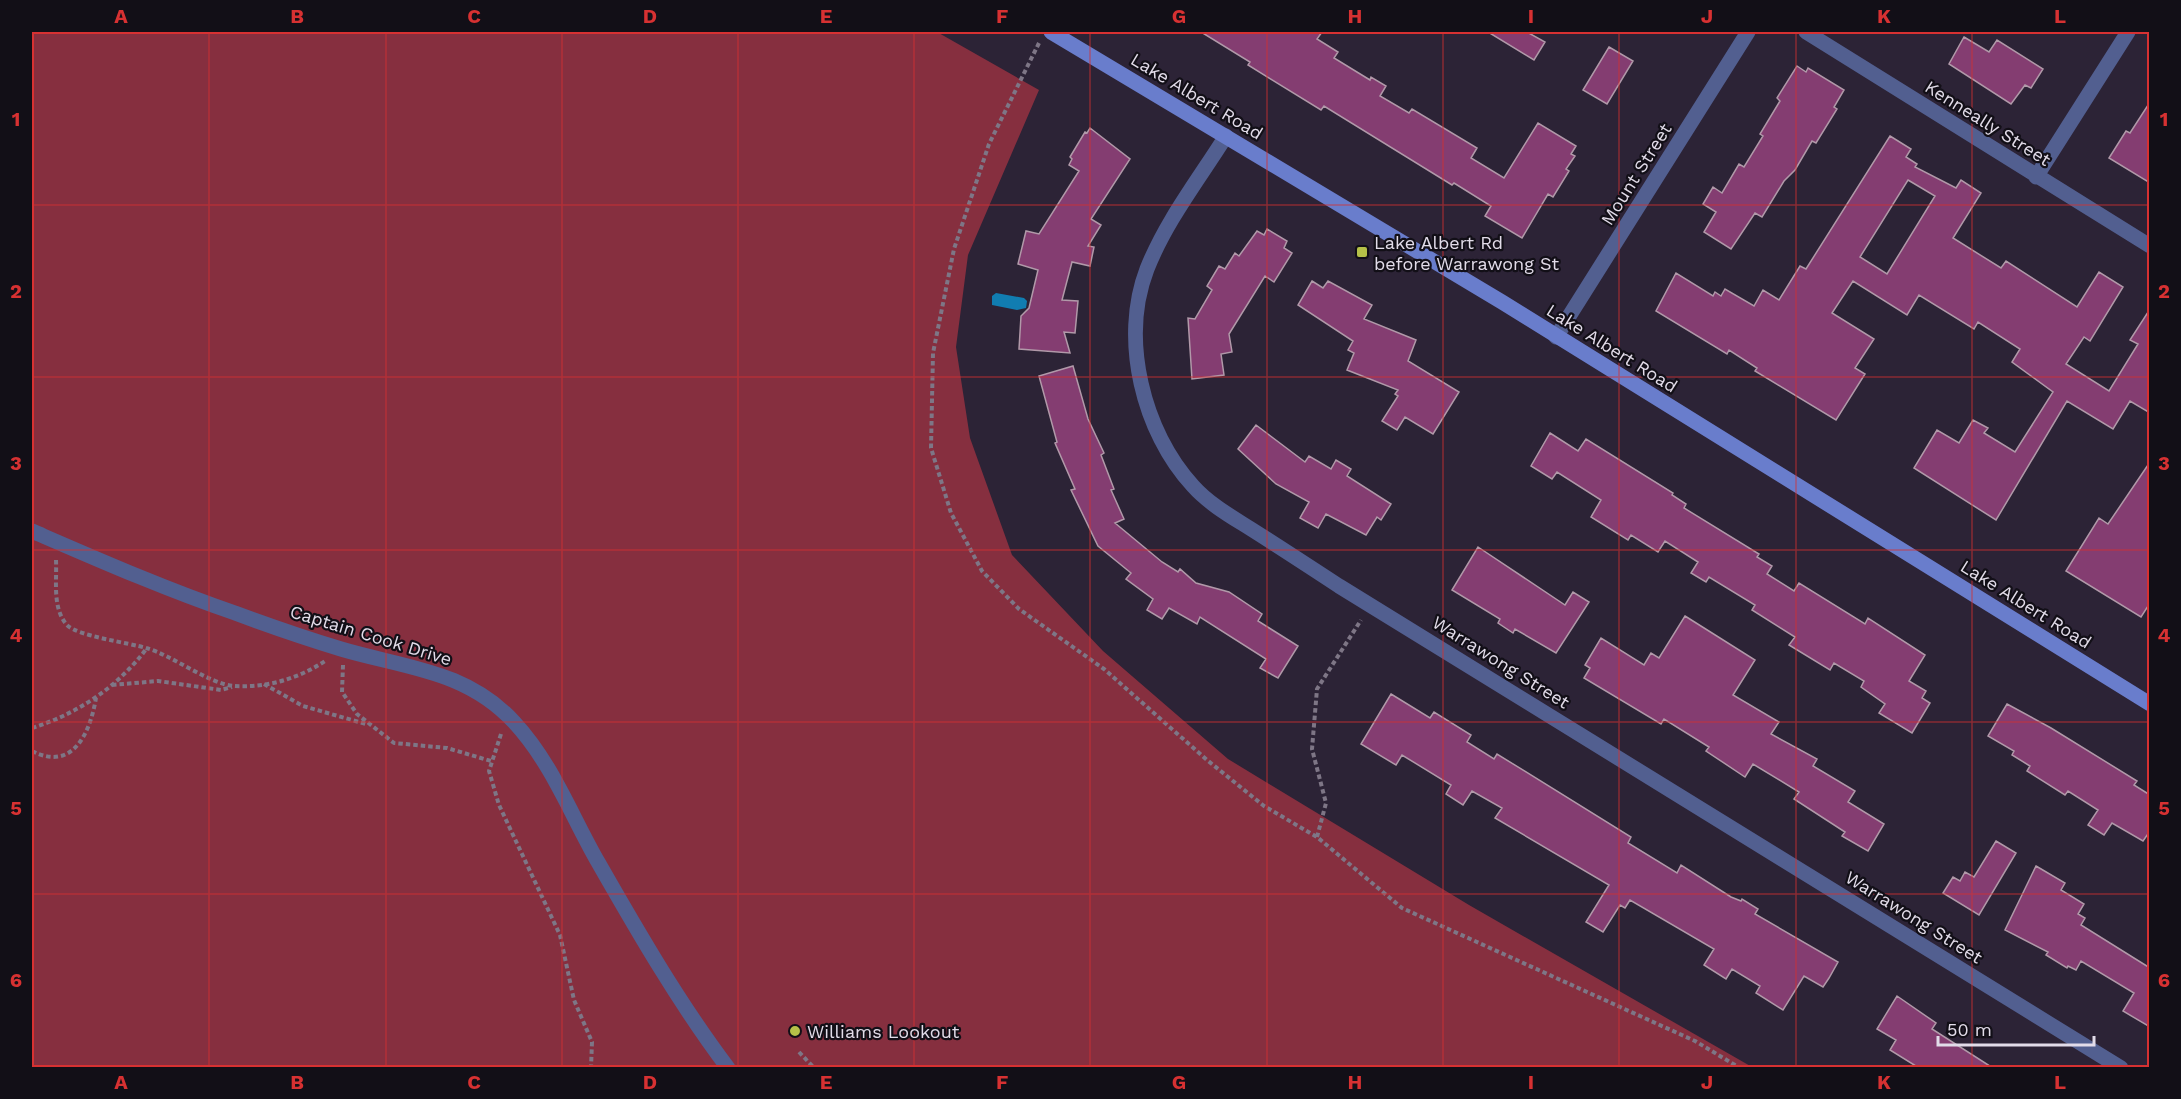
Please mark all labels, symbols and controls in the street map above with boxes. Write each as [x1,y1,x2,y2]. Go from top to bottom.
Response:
text: A [114,4,128,28]
text: B [290,4,304,28]
text: C [467,4,481,28]
text: D [643,4,657,28]
text: E [820,4,832,28]
text: F [996,4,1008,28]
text: G [1172,4,1186,28]
text: H [1348,4,1362,28]
text: I [1528,4,1534,28]
text: J [1701,4,1713,28]
text: K [1877,4,1891,28]
text: L [2054,4,2066,28]
street label: Lake Albert Road [1127,48,1267,144]
street label: Kenneally Street [1921,76,2055,170]
text: 1 [12,107,20,131]
text: 1 [2160,107,2168,131]
street label: Mount Street [1596,119,1676,229]
place label: Lake Albert Rd before Warrawong St [1374,232,1559,274]
marker: Lake Albert Rd before Warrawong St [1355,245,1369,259]
text: 2 [10,279,22,303]
text: 2 [2158,279,2170,303]
street label: Lake Albert Road [1543,299,1681,397]
text: 3 [10,451,22,475]
text: 3 [2158,451,2170,475]
street label: Lake Albert Road [1957,555,2095,653]
street label: Captain Cook Drive [288,600,454,670]
street label: Warrawong Street [1429,611,1574,713]
text: 4 [10,623,23,647]
text: 4 [2158,623,2171,647]
text: 5 [10,796,22,820]
text: 5 [2158,796,2170,820]
street label: Warrawong Street [1842,866,1987,968]
text: 6 [10,968,22,992]
text: 6 [2158,968,2170,992]
scale bar [1938,1009,2094,1047]
text: 50 m [1947,1019,1992,1040]
place label: Williams Lookout [807,1021,960,1042]
marker: Williams Lookout [788,1024,802,1038]
text: A [114,1070,128,1094]
text: B [290,1070,304,1094]
text: C [467,1070,481,1094]
text: D [643,1070,657,1094]
text: E [820,1070,832,1094]
text: F [996,1070,1008,1094]
text: G [1172,1070,1186,1094]
text: H [1348,1070,1362,1094]
text: I [1528,1070,1534,1094]
text: J [1701,1070,1713,1094]
text: K [1877,1070,1891,1094]
text: L [2054,1070,2066,1094]

